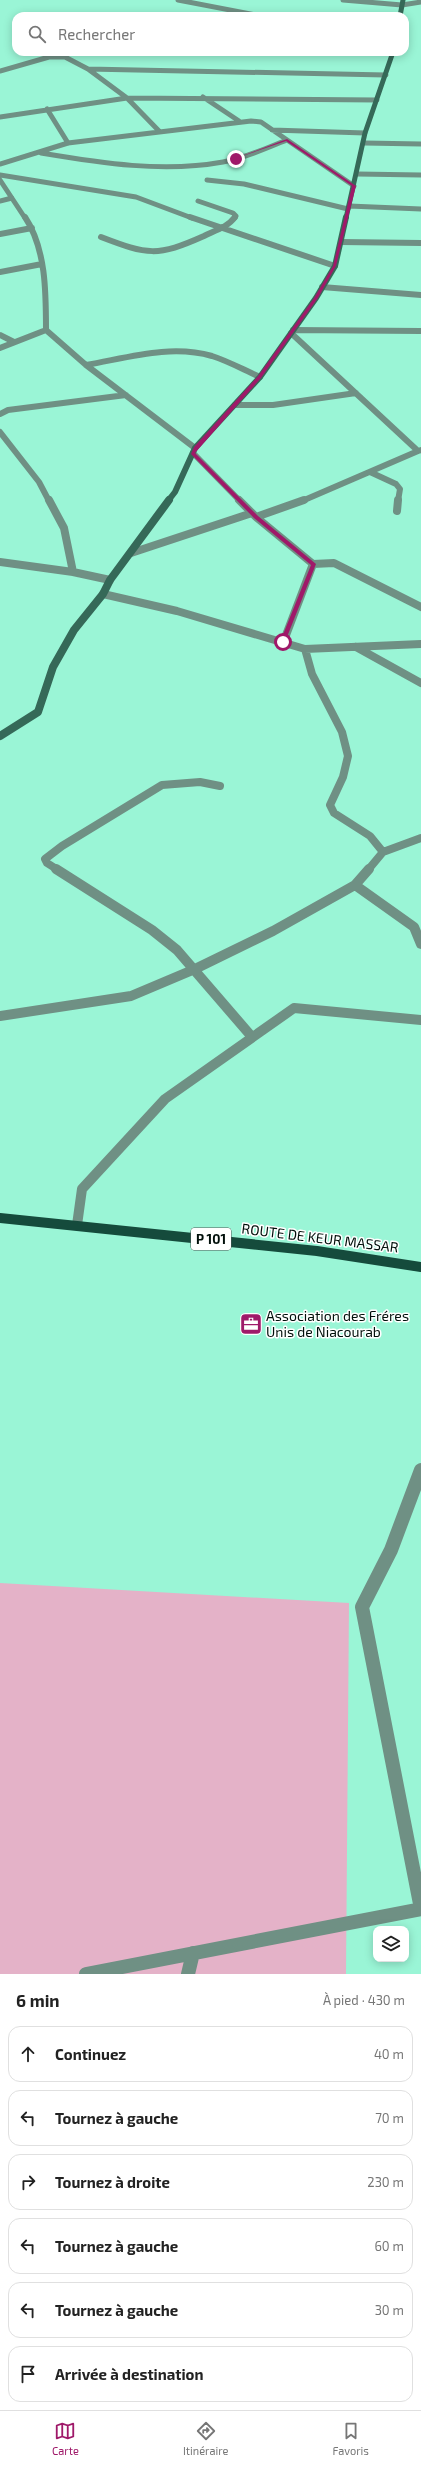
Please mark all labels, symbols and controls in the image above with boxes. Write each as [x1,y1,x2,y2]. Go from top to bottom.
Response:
search box [12,12,409,56]
icon: search [26,23,48,45]
text: Rechercher [58,25,135,43]
route end [227,150,245,168]
route start [274,633,292,651]
street label: ROUTE DE KEUR MASSAR [241,1219,400,1256]
road number: P 101 [191,1228,231,1250]
place label: Association des Fréres Unis de Niacourab [266,1307,409,1340]
office icon: Association des Fréres Unis de Niacourab [238,1311,264,1337]
map controls [373,1926,409,1962]
button: layers [373,1926,409,1962]
text: 6 min [16,1990,60,2010]
text: À pied · 430 m [323,1992,405,2008]
icon: ahead [17,2043,39,2065]
text: Continuez [55,2045,126,2063]
text: 40 m [374,2046,404,2062]
icon: left [17,2107,39,2129]
text: Tournez à gauche [55,2109,178,2127]
text: 70 m [375,2110,404,2126]
icon: right [17,2171,39,2193]
text: Tournez à droite [55,2173,170,2191]
text: 230 m [367,2174,404,2190]
icon: left [17,2235,39,2257]
text: Tournez à gauche [55,2237,178,2255]
text: 60 m [374,2238,404,2254]
icon: left [17,2299,39,2321]
text: Tournez à gauche [55,2301,178,2319]
text: 30 m [375,2302,404,2318]
icon: arrive [17,2363,39,2385]
text: Arrivée à destination [55,2365,203,2383]
tab: Carte [52,2420,79,2457]
tab: Itinéraire [183,2420,228,2457]
tab: Favoris [332,2420,369,2457]

